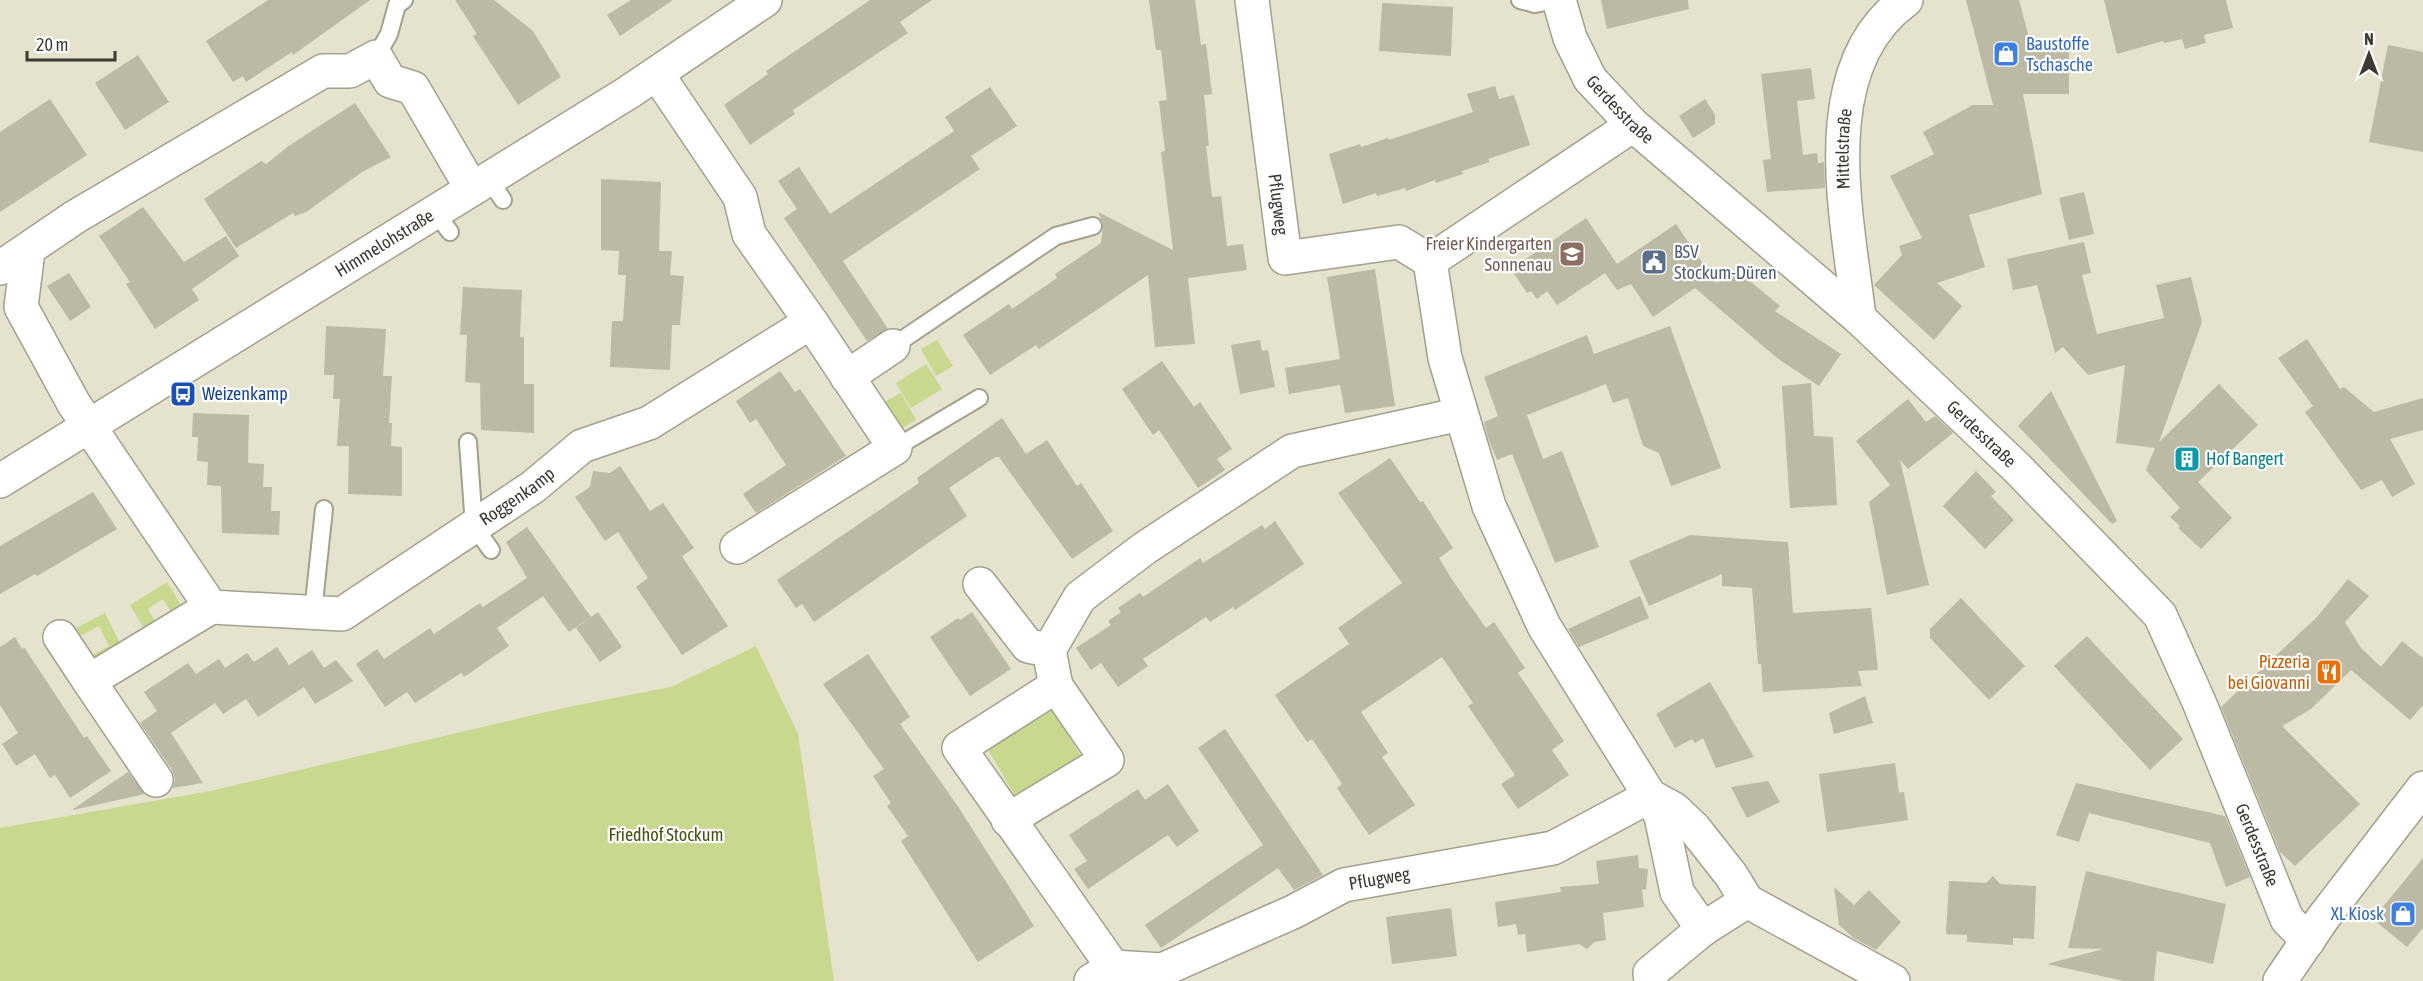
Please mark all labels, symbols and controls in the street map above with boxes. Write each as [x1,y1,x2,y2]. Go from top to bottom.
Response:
scale bar [27,24,116,62]
north arrow [2339,24,2399,84]
text: N [2364,30,2374,48]
place label: Baustoffe Tschasche [2026,33,2093,75]
text: 20 m [36,34,68,55]
shop icon: Baustoffe Tschasche [1991,39,2021,69]
street label: Gerdesstraße [1582,71,1658,148]
street label: Mittelstraße [1832,107,1856,190]
street label: Pflugweg [1264,172,1293,236]
street label: Himmelohstraße [331,204,437,281]
place label: Freier Kindergarten Sonnenau [1426,233,1552,275]
school or university icon: Freier Kindergarten Sonnenau [1557,239,1587,269]
place label: BSV Stockum-Düren [1674,241,1777,283]
public building icon: BSV Stockum-Düren [1639,247,1669,277]
bus stop icon: Weizenkamp [168,379,198,409]
place label: Weizenkamp [202,383,288,404]
street label: Gerdesstraße [1943,396,2021,472]
building icon: Hof Bangert [2172,444,2202,474]
place label: Hof Bangert [2206,448,2284,469]
street label: Roggenkamp [475,462,559,530]
place label: Pizzeria bei Giovanni [2228,651,2310,693]
restaurant icon: Pizzeria bei Giovanni [2314,657,2344,687]
street label: Gerdesstraße [2231,800,2284,889]
park label: Friedhof Stockum [609,824,723,845]
street label: Pflugweg [1347,863,1412,894]
shop icon: XL Kiosk [2388,899,2418,929]
place label: XL Kiosk [2331,903,2384,924]

